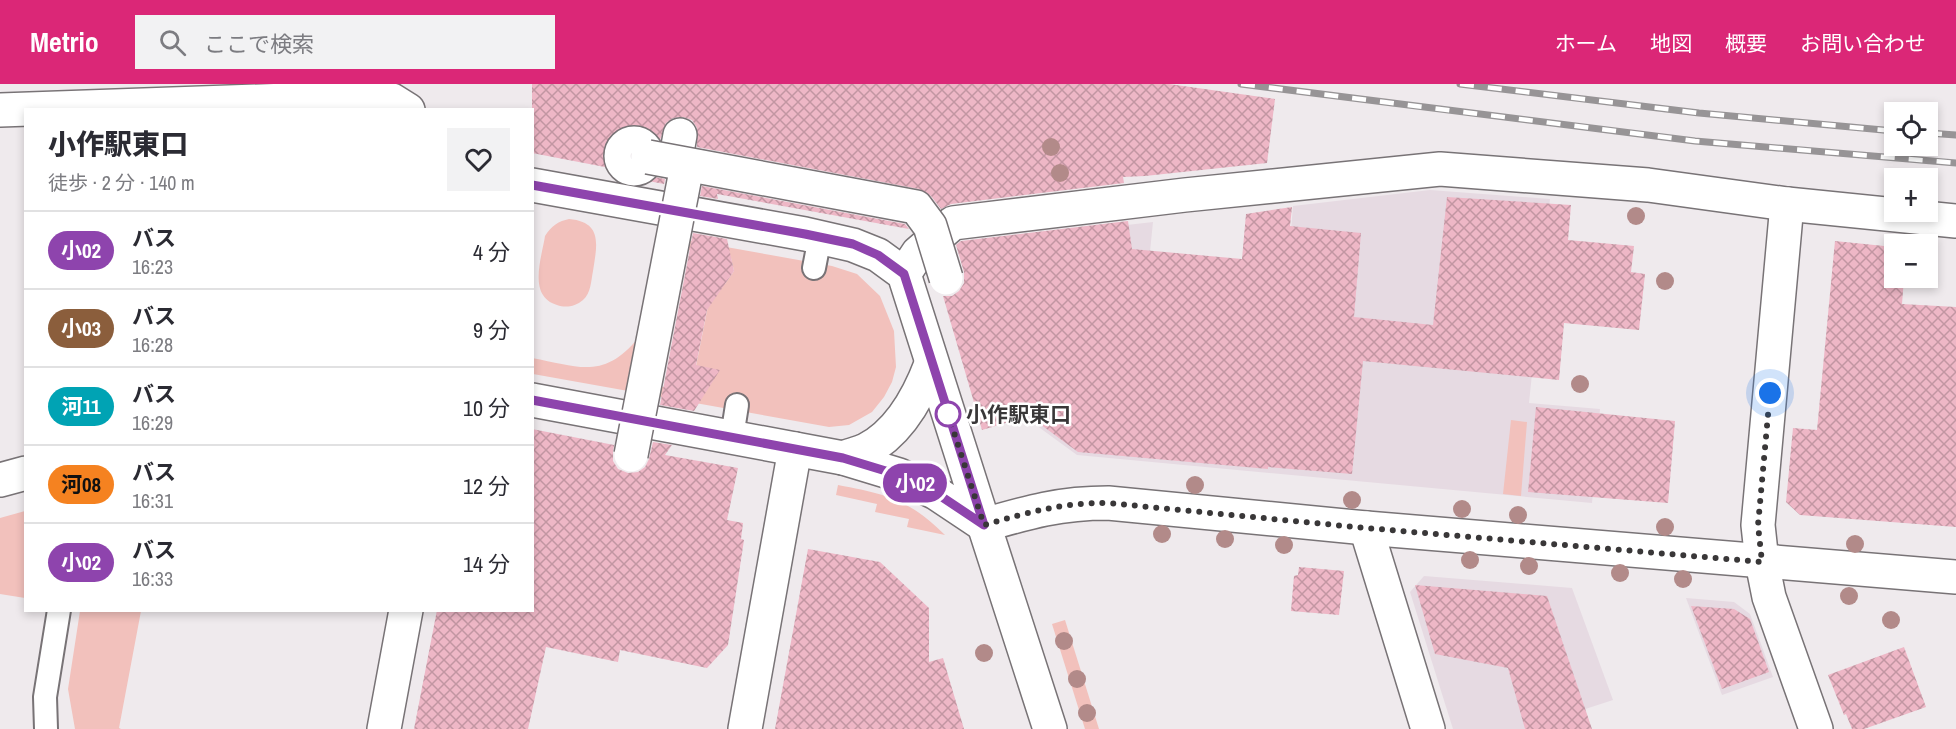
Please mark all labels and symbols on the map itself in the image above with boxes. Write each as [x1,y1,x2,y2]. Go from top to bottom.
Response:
your location [1755,378,1785,408]
place label: 小作駅東口 [966,400,1071,429]
marker: 小作駅東口 [935,401,961,427]
line badge: 小02 [880,464,950,502]

